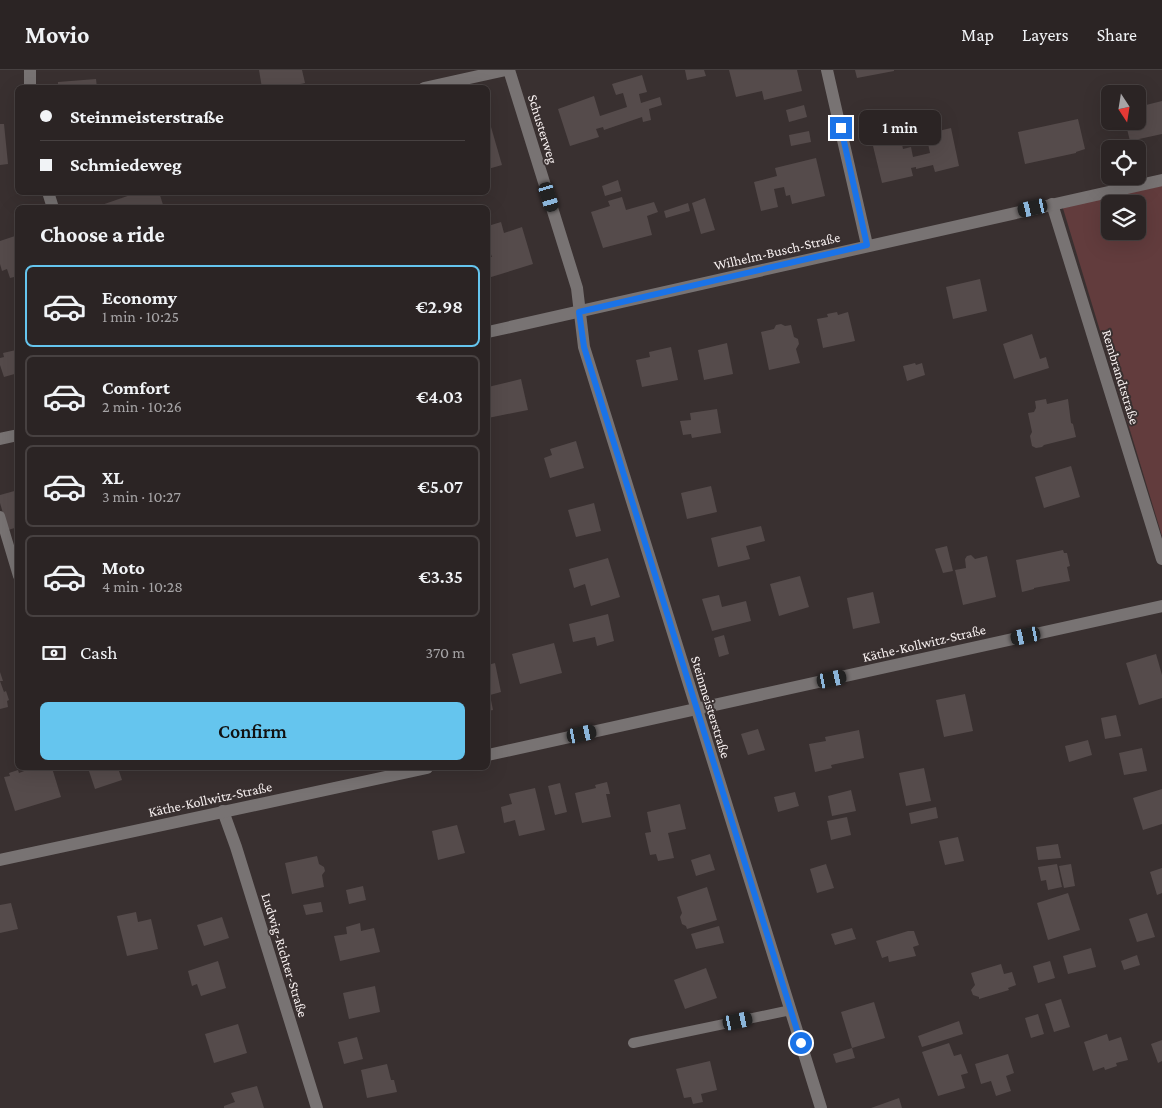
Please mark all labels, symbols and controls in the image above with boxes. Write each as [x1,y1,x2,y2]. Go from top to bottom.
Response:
text: Movio [25,21,90,48]
text: Map [961,25,994,45]
text: Layers [1022,25,1069,45]
text: Share [1097,25,1137,45]
north arrow [1101,85,1146,130]
map controls [1101,85,1146,240]
street label: Schusterweg [525,92,561,166]
text: Steinmeisterstraße [70,106,224,127]
callout: 1 min [858,110,941,146]
route end [830,117,852,139]
text: 1 min [882,119,918,136]
button: locate [1101,140,1146,185]
text: Schmiedeweg [70,154,182,175]
car [537,180,560,214]
button: layers [1101,195,1146,240]
car [1016,197,1049,219]
text: Choose a ride [40,222,165,247]
street label: Wilhelm-Busch-Straße [712,229,842,273]
icon: car [42,284,87,329]
text: Economy [102,287,177,308]
text: €2.98 [416,296,463,317]
text: 1 min · 10:25 [102,308,179,325]
street label: Rembrandtstraße [1099,328,1143,426]
icon: car [42,374,87,419]
text: Comfort [102,377,170,398]
text: €4.03 [416,386,463,407]
text: 2 min · 10:26 [102,398,182,415]
icon: car [42,464,87,509]
text: XL [102,467,124,488]
text: €5.07 [417,476,463,497]
text: 3 min · 10:27 [102,488,181,505]
icon: car [42,554,87,599]
text: Moto [102,557,145,578]
text: €3.35 [418,566,463,587]
text: 4 min · 10:28 [102,578,183,595]
street label: Käthe-Kollwitz-Straße [861,621,987,665]
car [1009,626,1042,646]
icon: cash [40,639,68,667]
text: Cash [80,642,118,663]
text: 370 m [426,644,465,661]
street label: Steinmeisterstraße [688,654,734,760]
car [815,669,848,689]
button: Confirm [40,702,465,760]
car [565,724,598,744]
street label: Käthe-Kollwitz-Straße [147,778,273,820]
street label: Ludwig-Richter-Straße [258,891,312,1019]
car [721,1011,754,1031]
route start [790,1032,812,1054]

